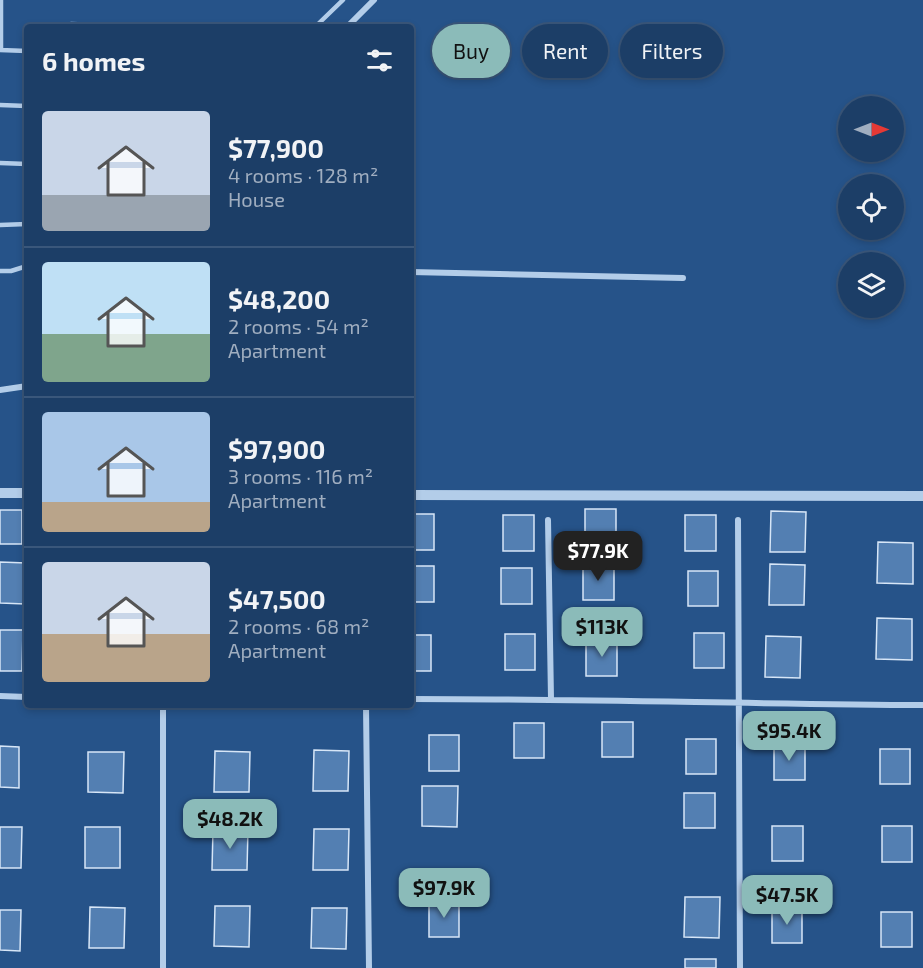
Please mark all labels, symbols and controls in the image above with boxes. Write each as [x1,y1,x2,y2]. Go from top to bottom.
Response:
chip: Buy [432,24,510,78]
chip: Rent [522,24,608,78]
chip: Filters [620,24,723,78]
icon: filters [363,44,396,77]
text: 6 homes [42,45,145,76]
north arrow [838,96,904,162]
map controls [838,96,904,318]
text: $77,900 [228,132,324,163]
icon: home [90,135,162,207]
text: 4 rooms · 128 m² [228,163,378,187]
button: locate [838,174,904,240]
text: House [228,187,285,211]
button: layers [838,252,904,318]
text: $48,200 [228,283,330,314]
icon: home [90,286,162,358]
text: 2 rooms · 54 m² [228,314,369,338]
text: Apartment [228,338,326,362]
text: $97,900 [228,433,326,464]
icon: home [90,436,162,508]
text: 3 rooms · 116 m² [228,464,373,488]
text: Apartment [228,488,326,512]
pin: $77.9K [549,531,647,582]
text: $77.9K [567,538,629,562]
text: $47,500 [228,583,326,614]
icon: home [90,586,162,658]
pin: $113K [560,607,644,658]
text: 2 rooms · 68 m² [228,614,369,638]
text: $113K [576,614,628,638]
text: Apartment [228,638,326,662]
pin: $95.4K [740,711,838,762]
text: $95.4K [757,718,821,742]
pin: $48.2K [181,799,279,850]
text: $48.2K [197,806,263,830]
pin: $97.9K [395,868,493,919]
text: $97.9K [413,875,475,899]
pin: $47.5K [738,875,836,926]
text: $47.5K [756,882,818,906]

